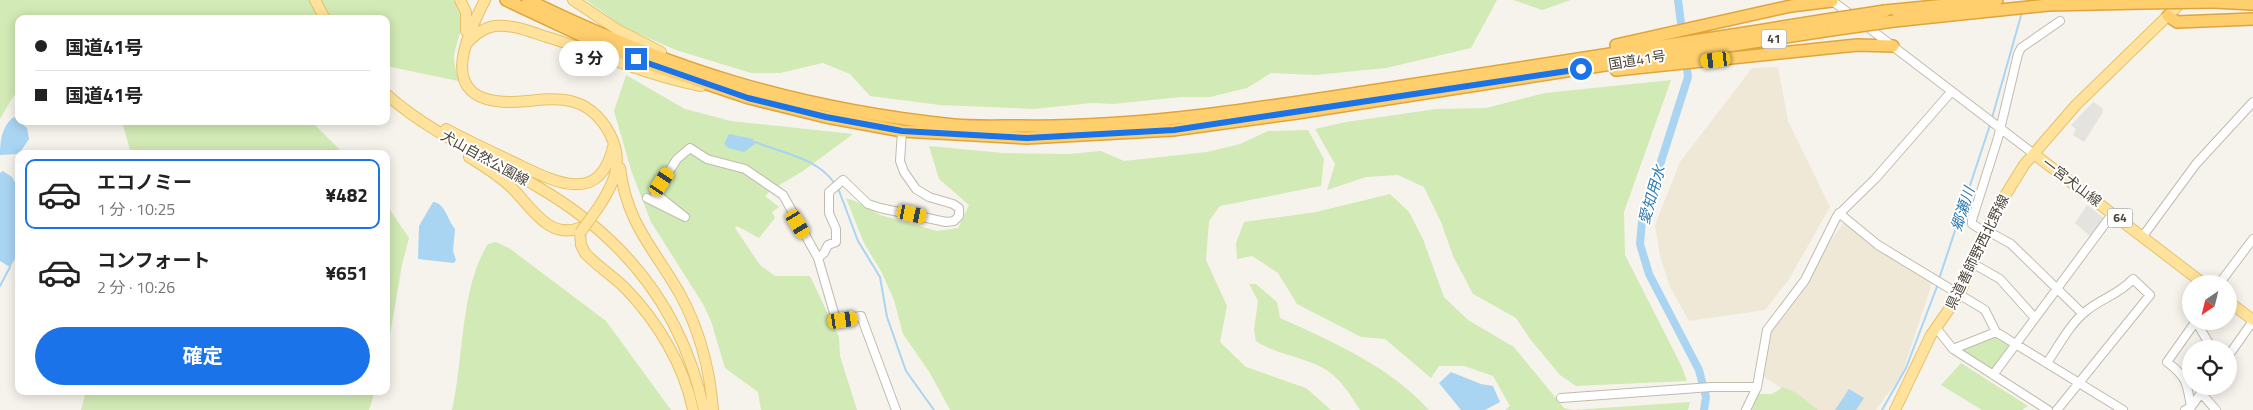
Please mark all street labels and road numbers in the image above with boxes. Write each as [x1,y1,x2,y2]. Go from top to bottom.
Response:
road number: 41 [1762,30,1786,48]
street label: 国道41号 [1607,45,1667,74]
street label: 犬山自然公園線 [437,125,533,191]
street label: 一宮犬山線 [2038,152,2107,211]
street label: 県道善師野西北野線 [1939,191,2014,313]
road number: 64 [2108,208,2132,228]

